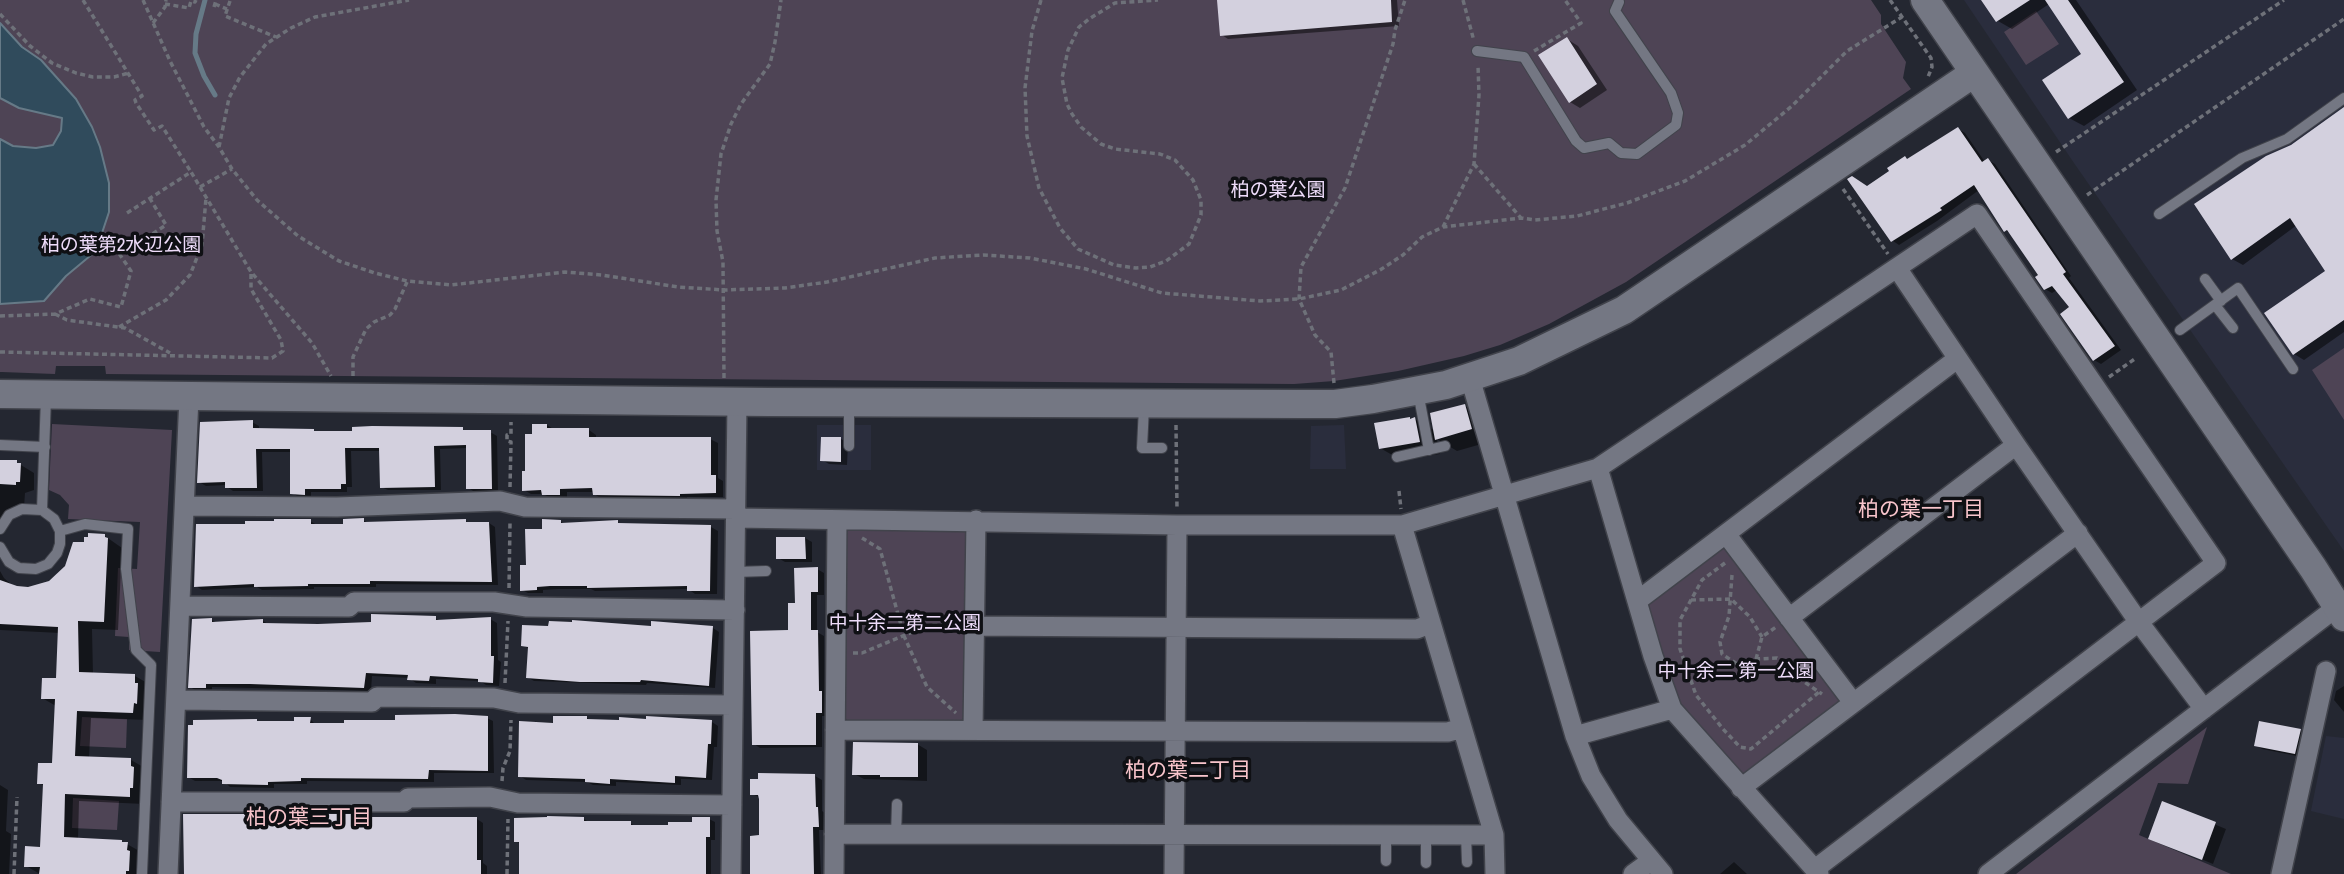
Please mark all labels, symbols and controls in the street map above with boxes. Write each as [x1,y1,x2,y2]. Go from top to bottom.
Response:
park label: 柏の葉公園 [1231,180,1325,202]
park label: 柏の葉第2水辺公園 [41,235,201,257]
district label: 柏の葉一丁目 [1858,497,1984,523]
park label: 中十余二第二公園 [829,613,981,635]
park label: 中十余二 第一公園 [1658,661,1814,683]
district label: 柏の葉二丁目 [1125,758,1251,784]
district label: 柏の葉三丁目 [246,805,372,831]

